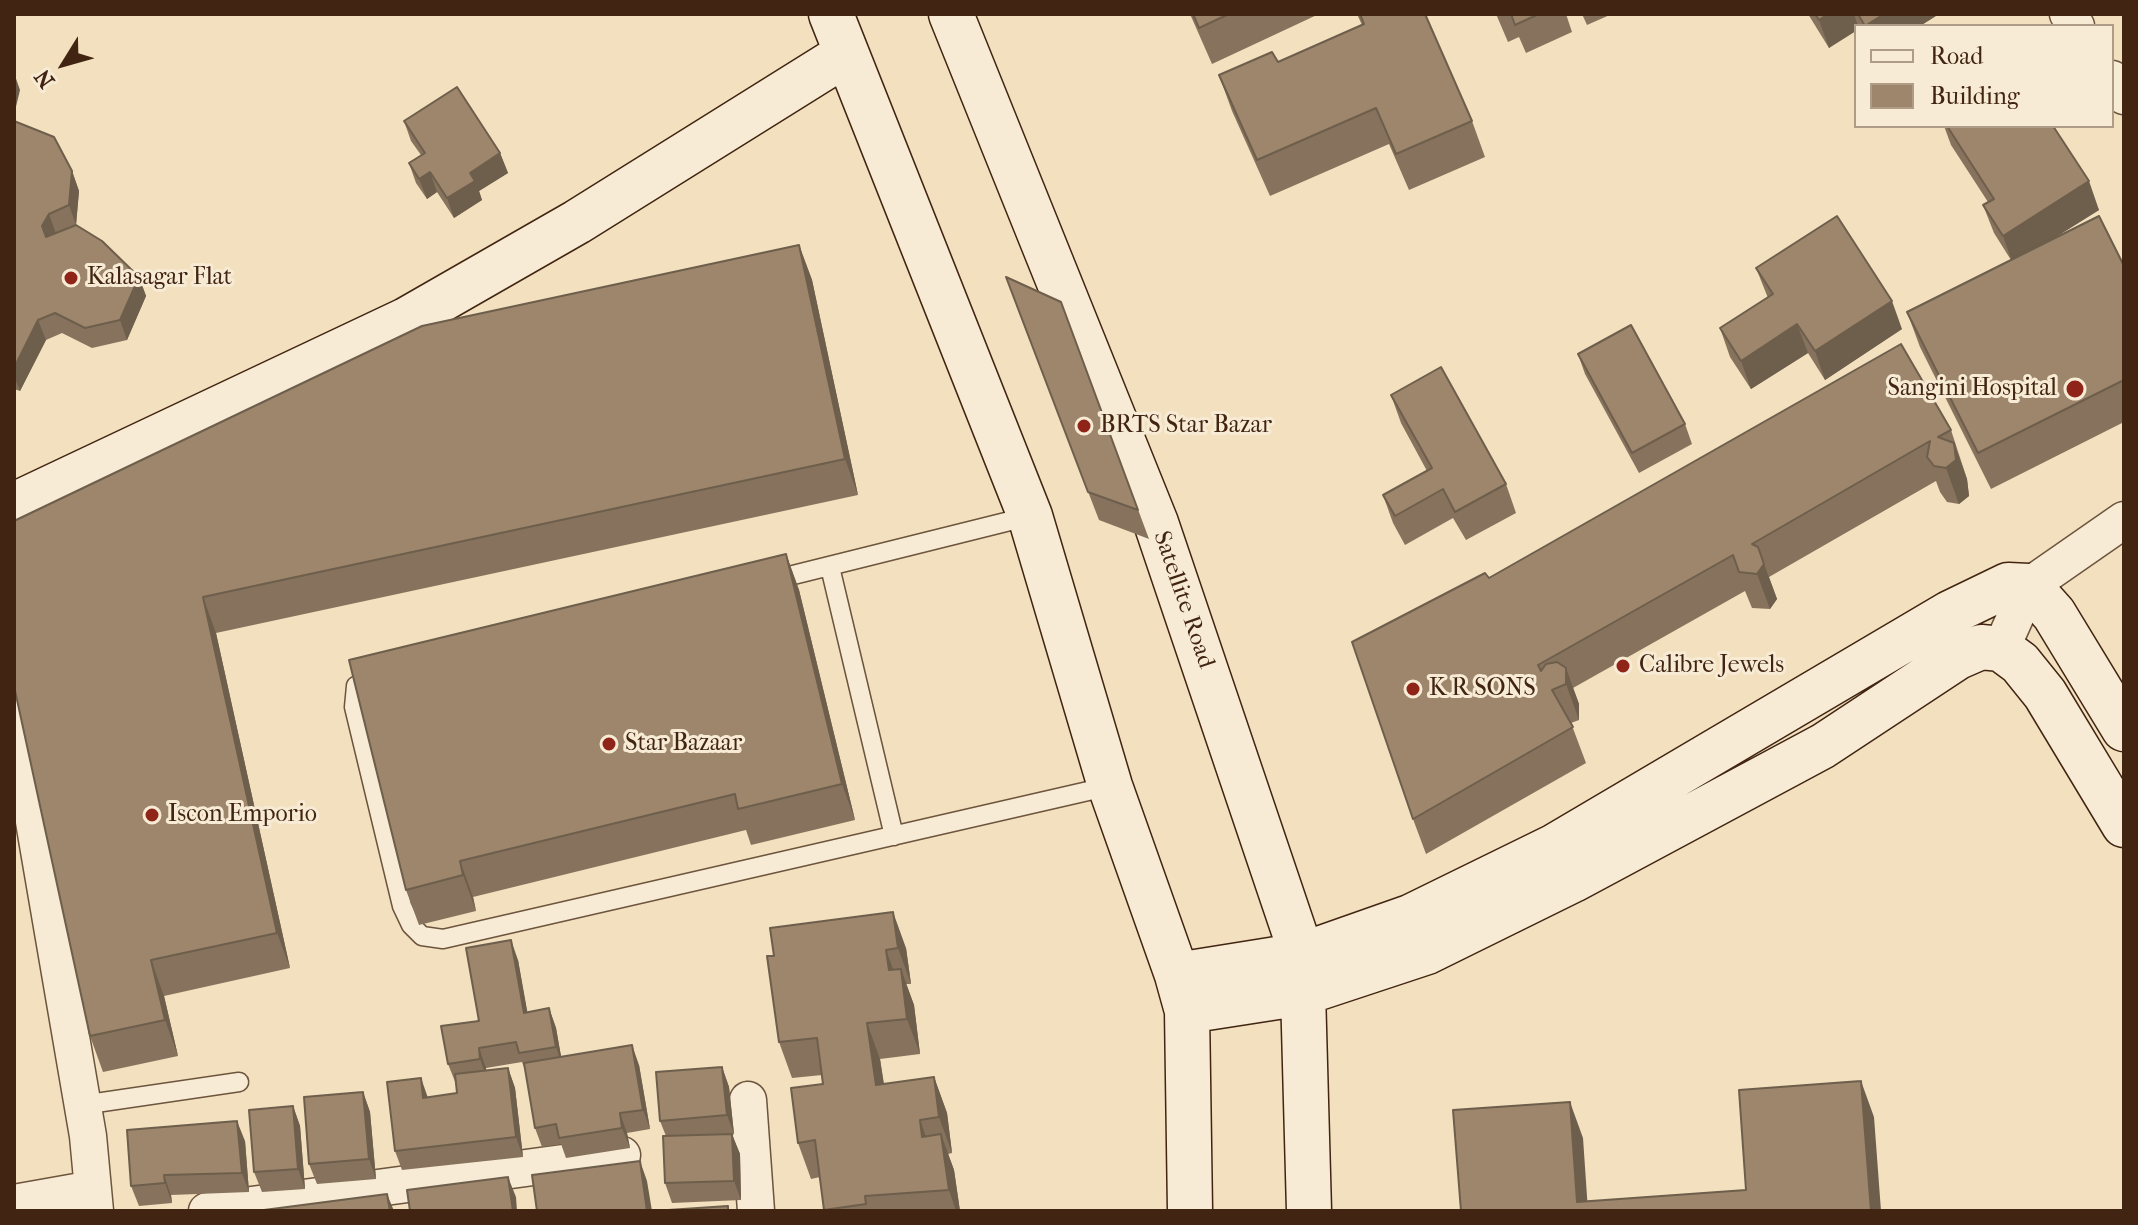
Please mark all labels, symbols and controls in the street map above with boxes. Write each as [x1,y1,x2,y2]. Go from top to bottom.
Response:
north arrow [24,24,104,104]
legend [1854,24,2114,128]
text: Road [1930,42,1983,70]
text: N [29,64,60,93]
text: Building [1930,82,2020,110]
place label: Kalasagar Flat [87,264,232,292]
marker: Kalasagar Flat [62,269,80,287]
place label: Sangini Hospital [1887,375,2057,403]
marker: Sangini Hospital [2064,378,2086,400]
place label: BRTS Star Bazar [1100,412,1272,440]
marker: BRTS Star Bazar [1075,417,1093,435]
street label: Satellite Road [1146,528,1220,672]
place label: Calibre Jewels [1639,652,1784,680]
marker: Calibre Jewels [1614,657,1632,675]
place label: K R SONS [1429,675,1536,703]
marker: K R SONS [1404,680,1422,698]
place label: Star Bazaar [625,730,742,758]
marker: Star Bazaar [600,735,618,753]
place label: Iscon Emporio [168,801,317,829]
marker: Iscon Emporio [143,806,161,824]

